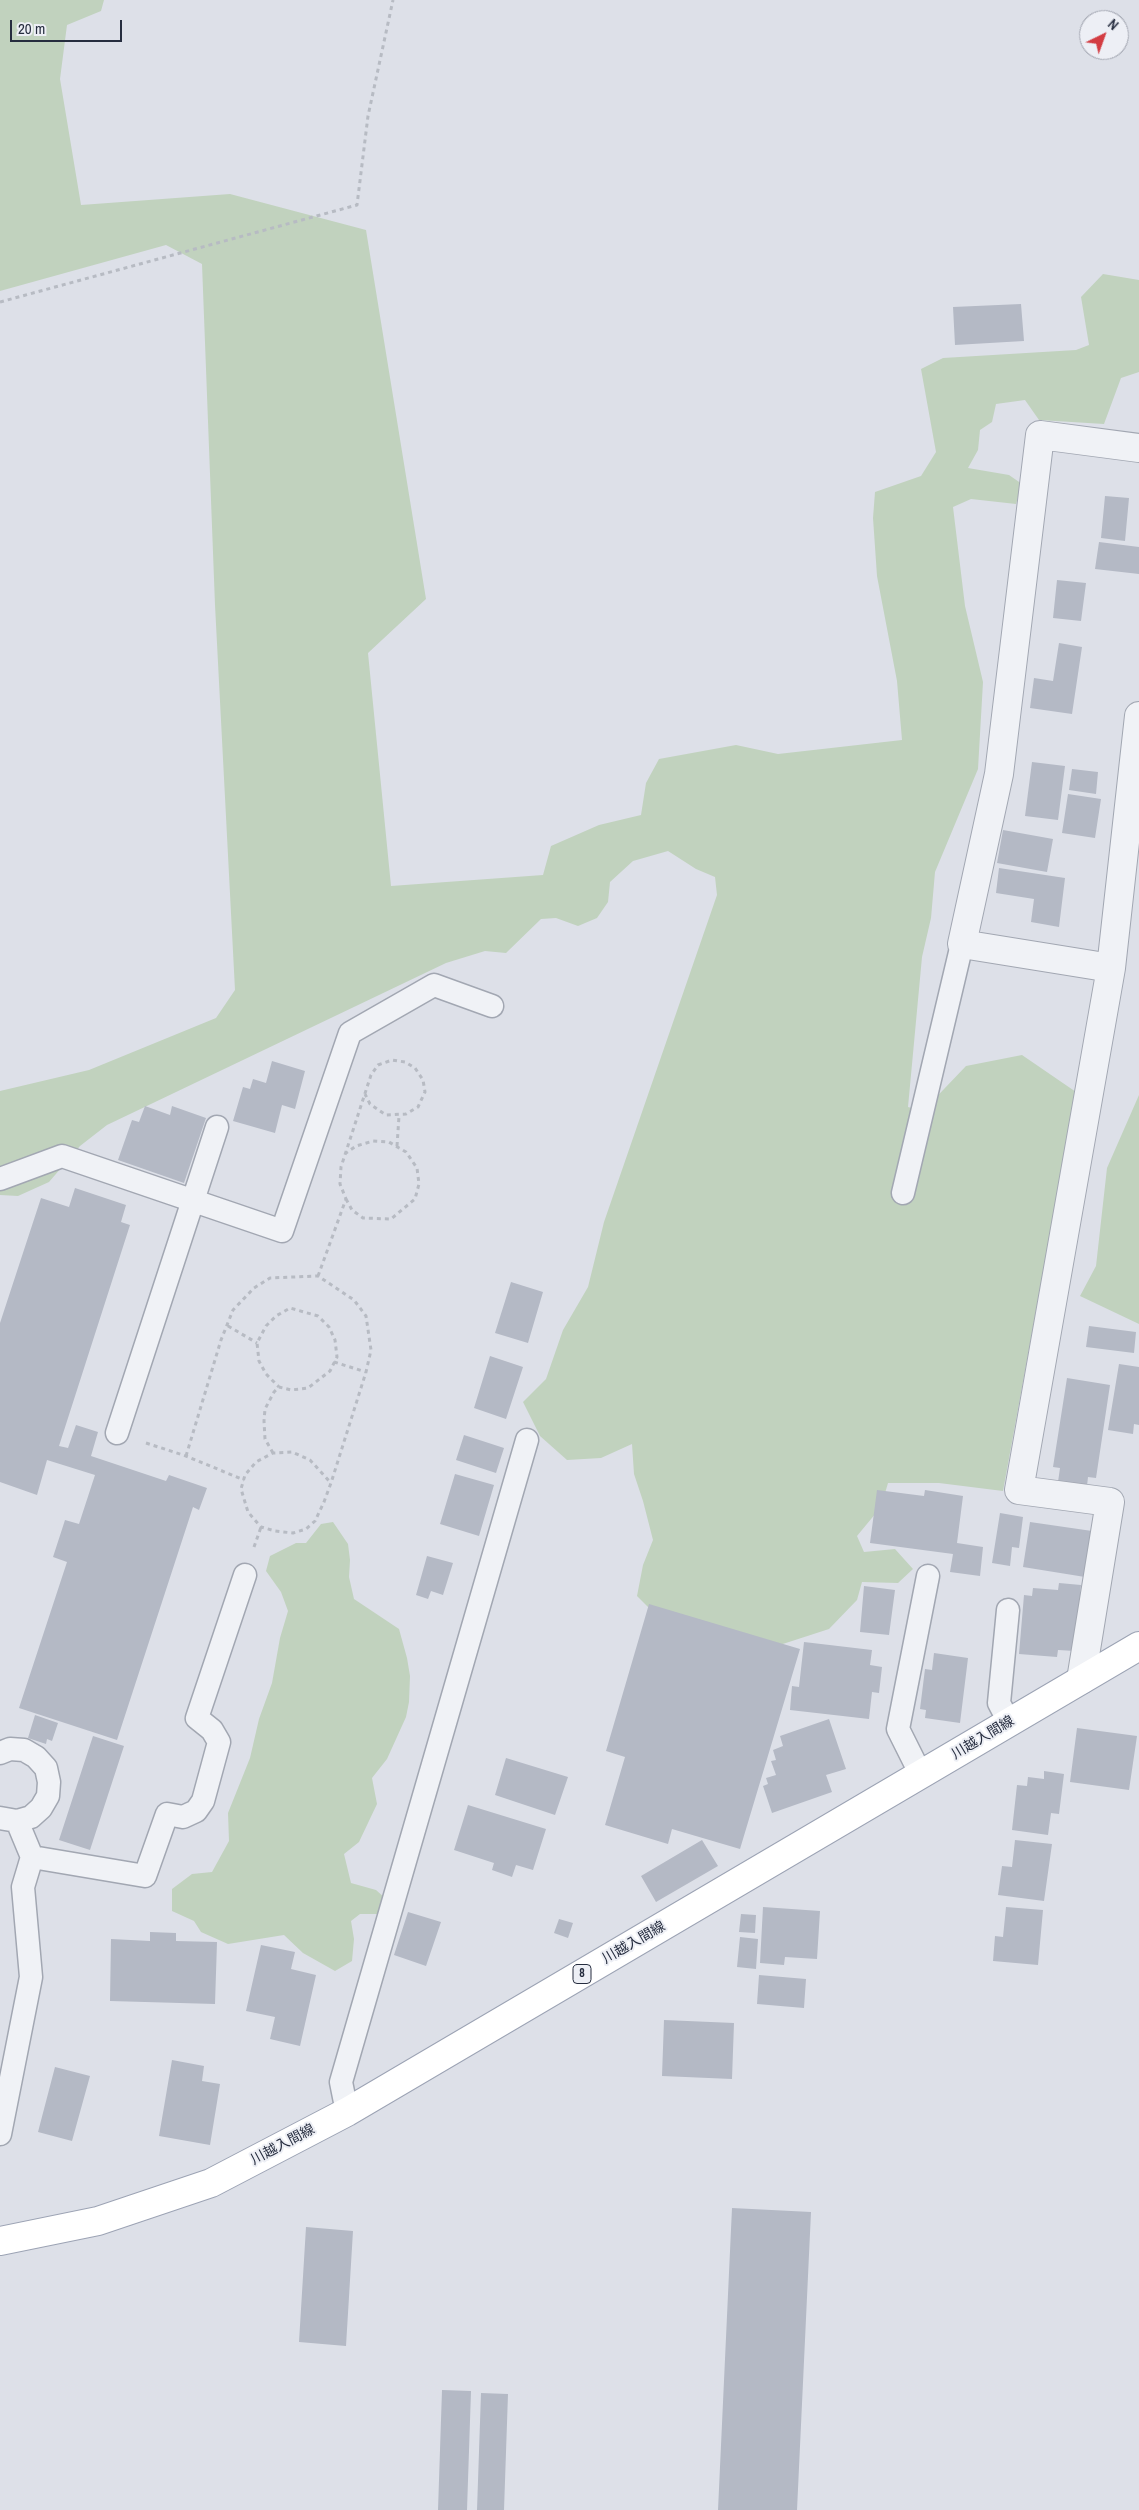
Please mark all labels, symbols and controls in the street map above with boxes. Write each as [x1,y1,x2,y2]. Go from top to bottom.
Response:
scale bar [12,10,125,42]
north arrow [1079,10,1129,60]
text: N [1104,15,1122,34]
text: 20 m [18,18,45,39]
street label: 川越入間線 [949,1713,1017,1763]
street label: 川越入間線 [599,1918,669,1968]
road number: 8 [573,1965,591,1984]
street label: 川越入間線 [248,2121,318,2169]

